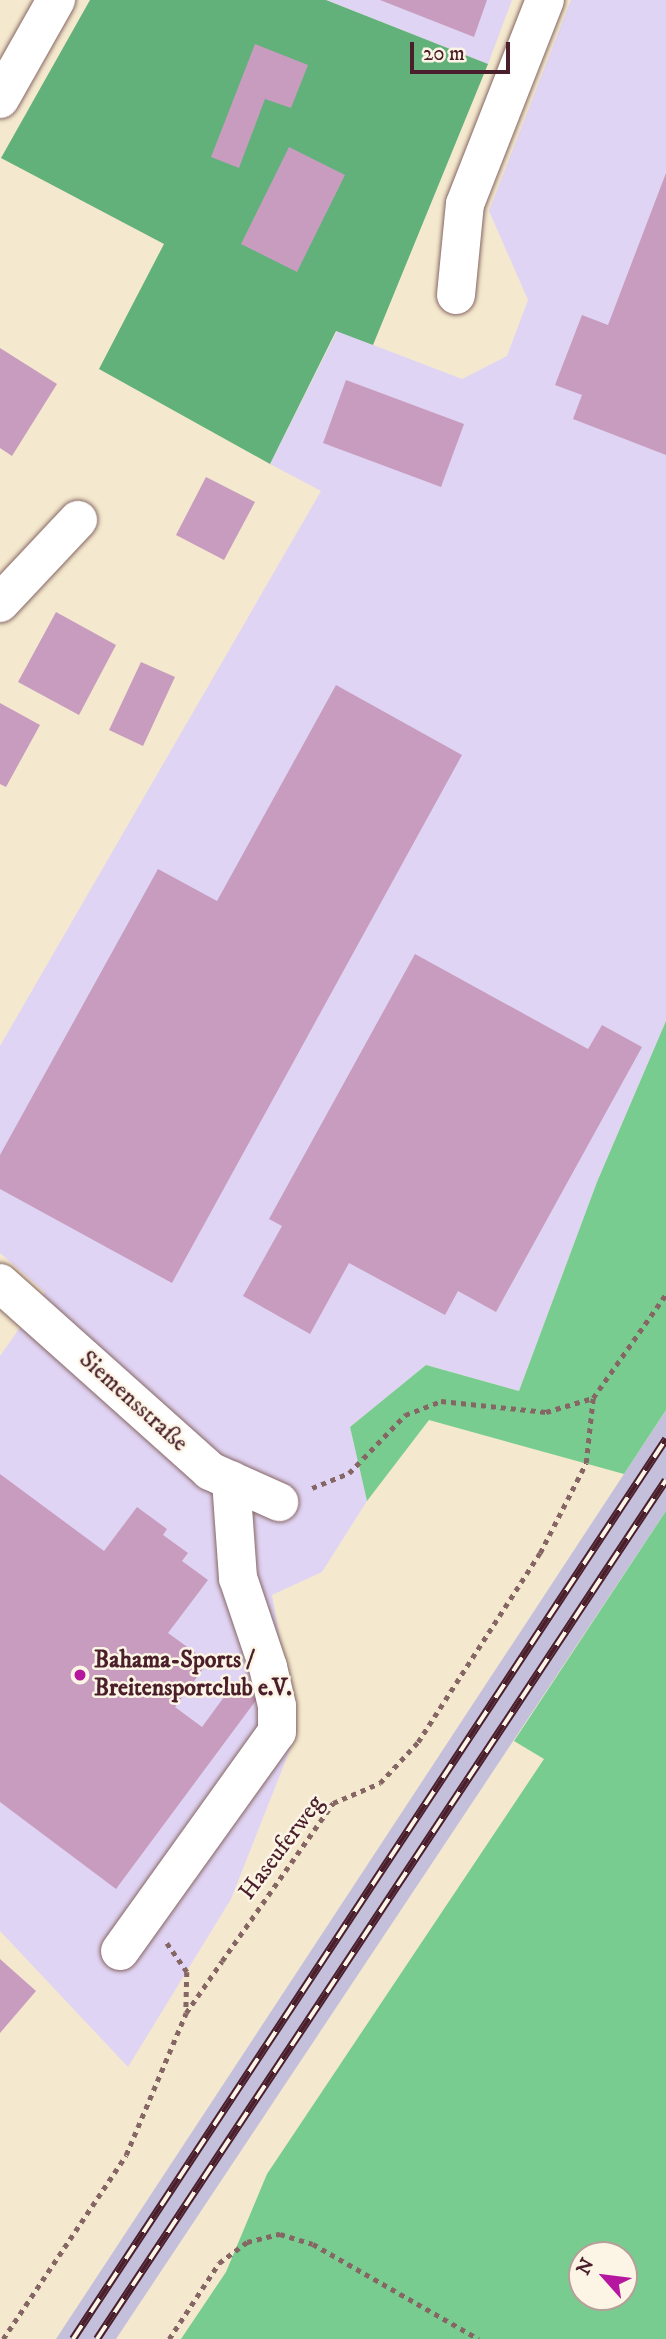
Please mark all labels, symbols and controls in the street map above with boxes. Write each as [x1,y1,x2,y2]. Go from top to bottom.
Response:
scale bar [414,28,514,72]
text: 20 m [423,41,465,67]
street label: Siemensstraße [73,1346,193,1458]
place label: Bahama-Sports / Breitensportclub e.V. [94,1647,292,1703]
marker: Bahama-Sports / Breitensportclub e.V. [72,1667,88,1683]
street label: Haseuferweg [233,1790,331,1906]
north arrow [568,2241,638,2311]
text: N [572,2255,600,2279]

